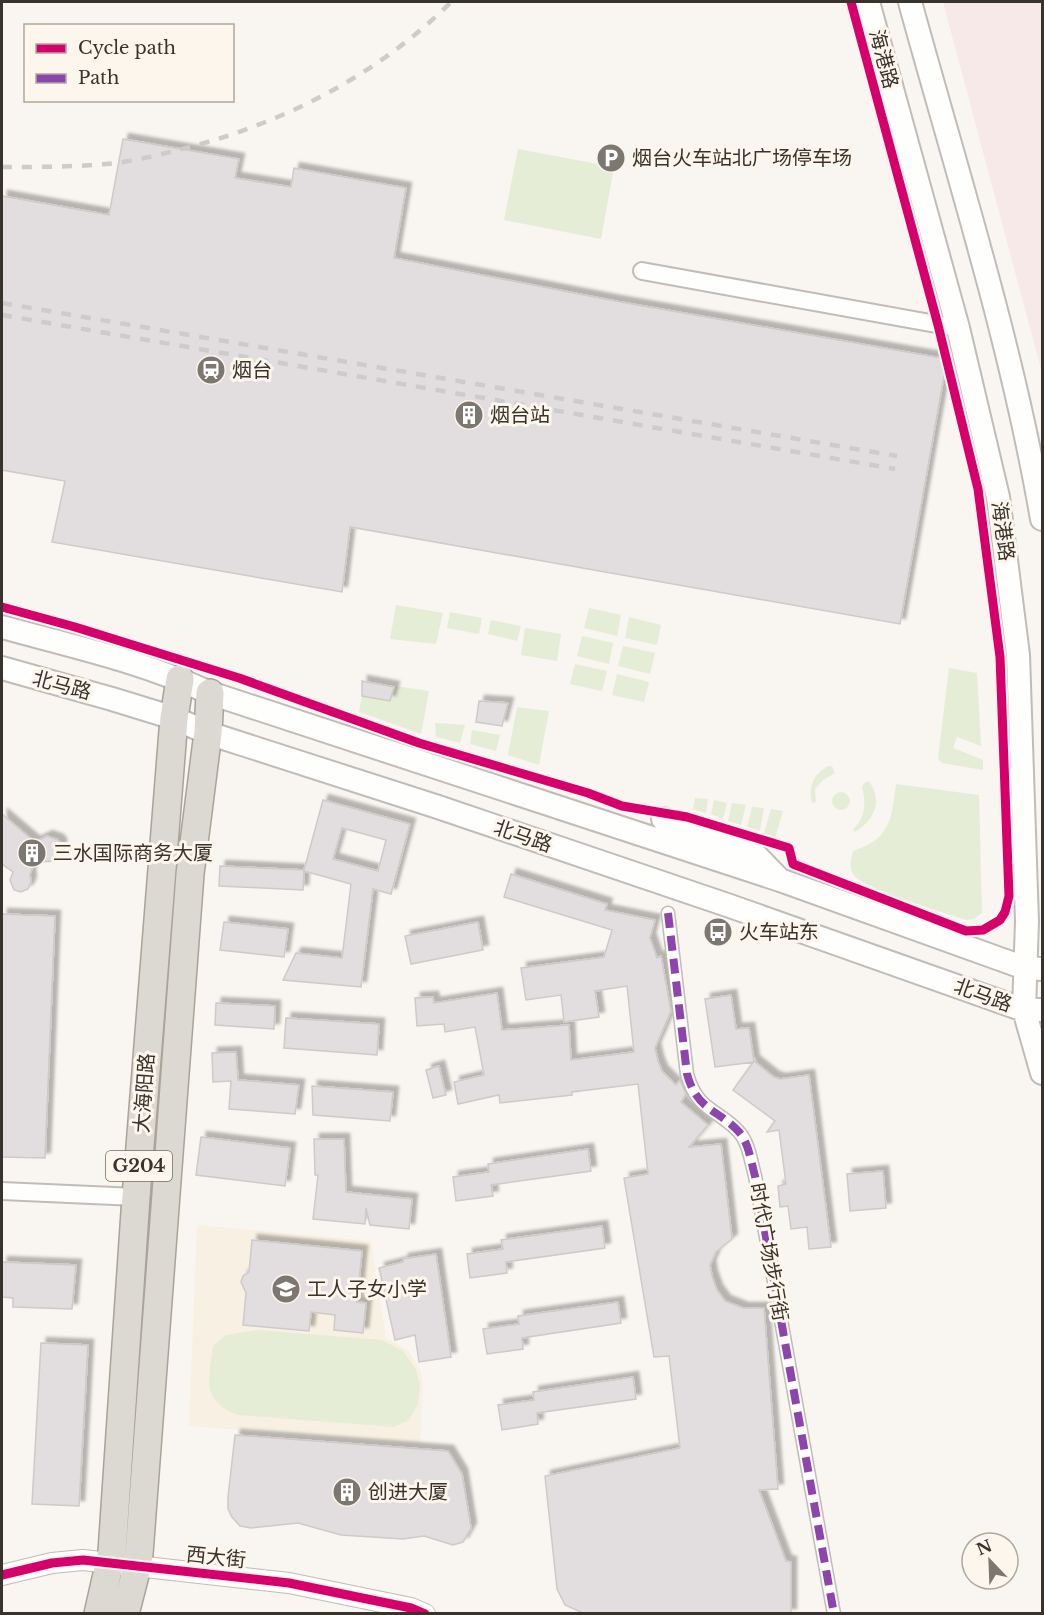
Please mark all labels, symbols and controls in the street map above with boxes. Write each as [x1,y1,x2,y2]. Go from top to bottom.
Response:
legend [24,24,234,102]
street label: 海港路 [865,27,903,91]
text: Cycle path [78,37,176,59]
text: Path [78,67,119,89]
parking icon: 烟台火车站北广场停车场 [595,142,627,174]
place label: 烟台火车站北广场停车场 [632,146,852,170]
station icon: 烟台 [195,354,227,386]
place label: 烟台 [232,358,272,382]
building icon: 烟台站 [453,399,485,431]
place label: 烟台站 [490,403,550,427]
street label: 海港路 [987,500,1019,562]
street label: 北马路 [30,666,94,704]
street label: 北马路 [491,815,555,857]
building icon: 三水国际商务大厦 [16,837,48,869]
place label: 三水国际商务大厦 [53,841,213,865]
bus stop icon: 火车站东 [702,916,734,948]
place label: 火车站东 [739,920,819,944]
street label: 北马路 [951,973,1015,1017]
street label: 大海阳路 [129,1052,159,1134]
road number: G204 [106,1151,172,1181]
street label: 时代广场步行街 [745,1181,793,1323]
school or university icon: 工人子女小学 [270,1273,302,1305]
place label: 工人子女小学 [307,1277,427,1301]
building icon: 创进大厦 [331,1476,363,1508]
place label: 创进大厦 [368,1480,448,1504]
north arrow [960,1531,1020,1591]
text: N [973,1535,995,1559]
street label: 西大街 [185,1542,247,1572]

